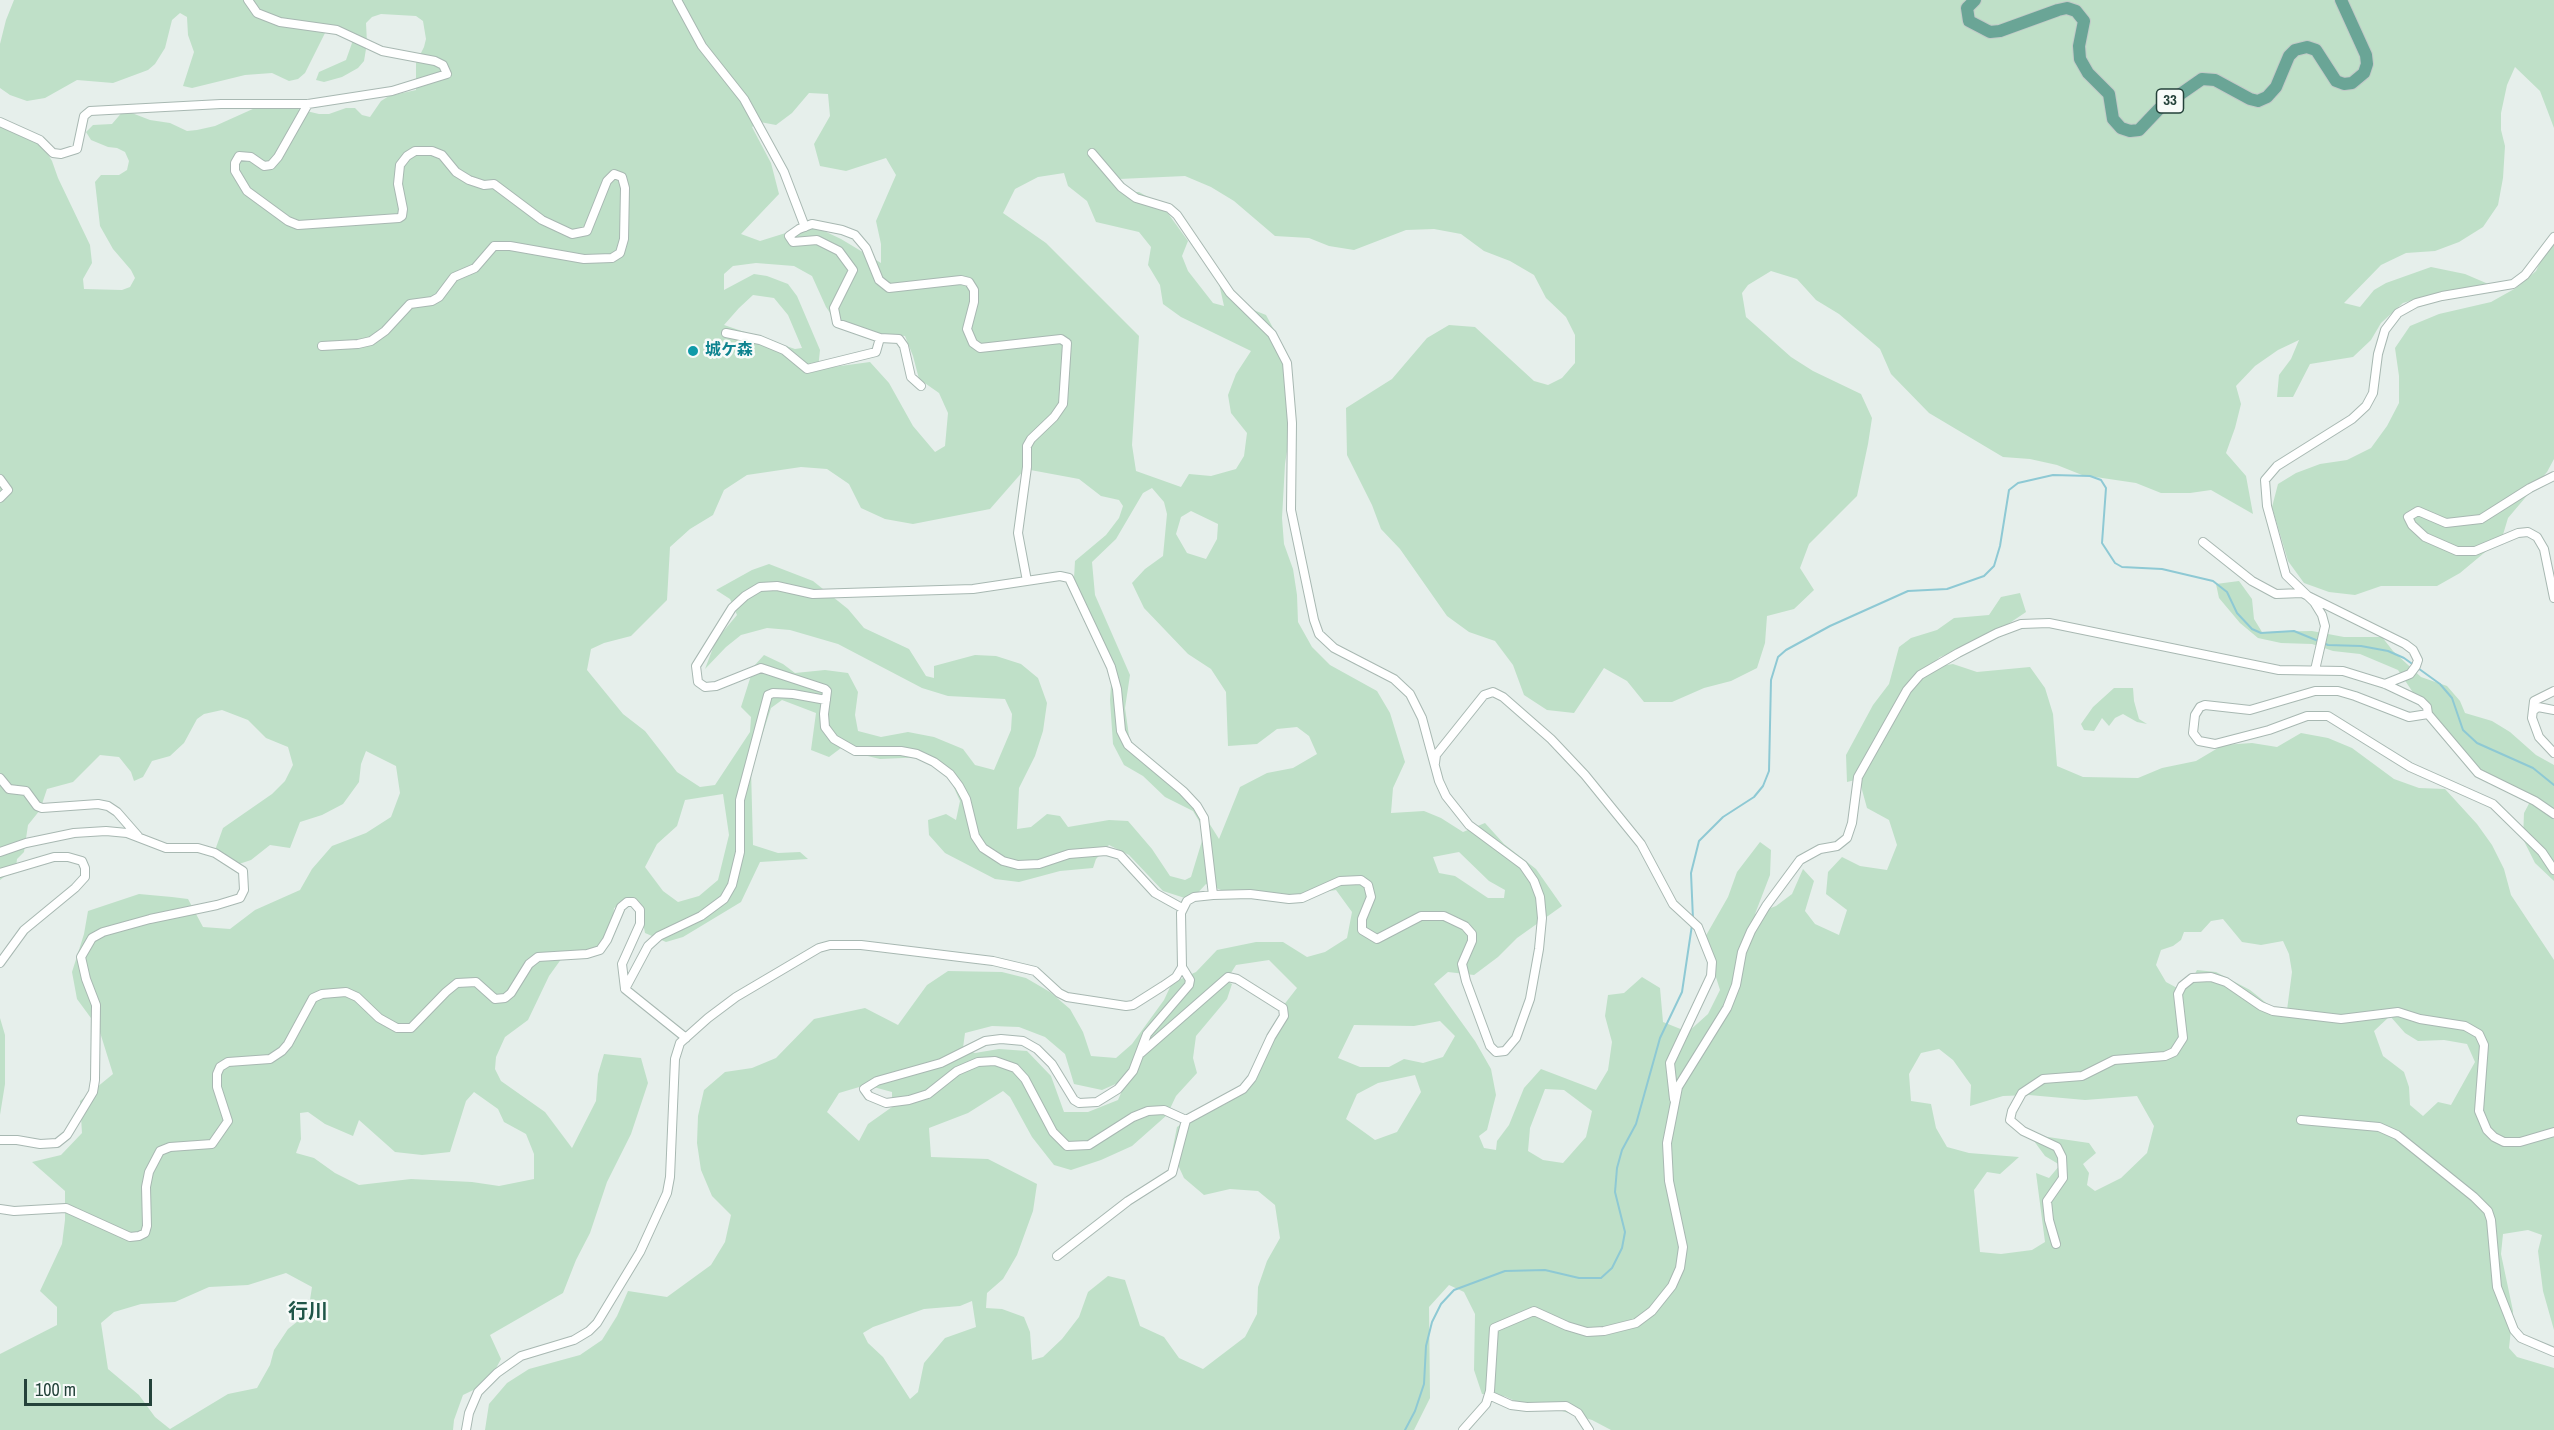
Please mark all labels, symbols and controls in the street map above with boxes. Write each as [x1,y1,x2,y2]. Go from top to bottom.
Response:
road number: 33 [2156,89,2184,113]
place label: 城ケ森 [705,341,753,361]
marker: 城ケ森 [686,344,700,358]
district label: 行川 [288,1301,328,1325]
scale bar [27,1367,154,1405]
text: 100 m [35,1377,76,1402]

